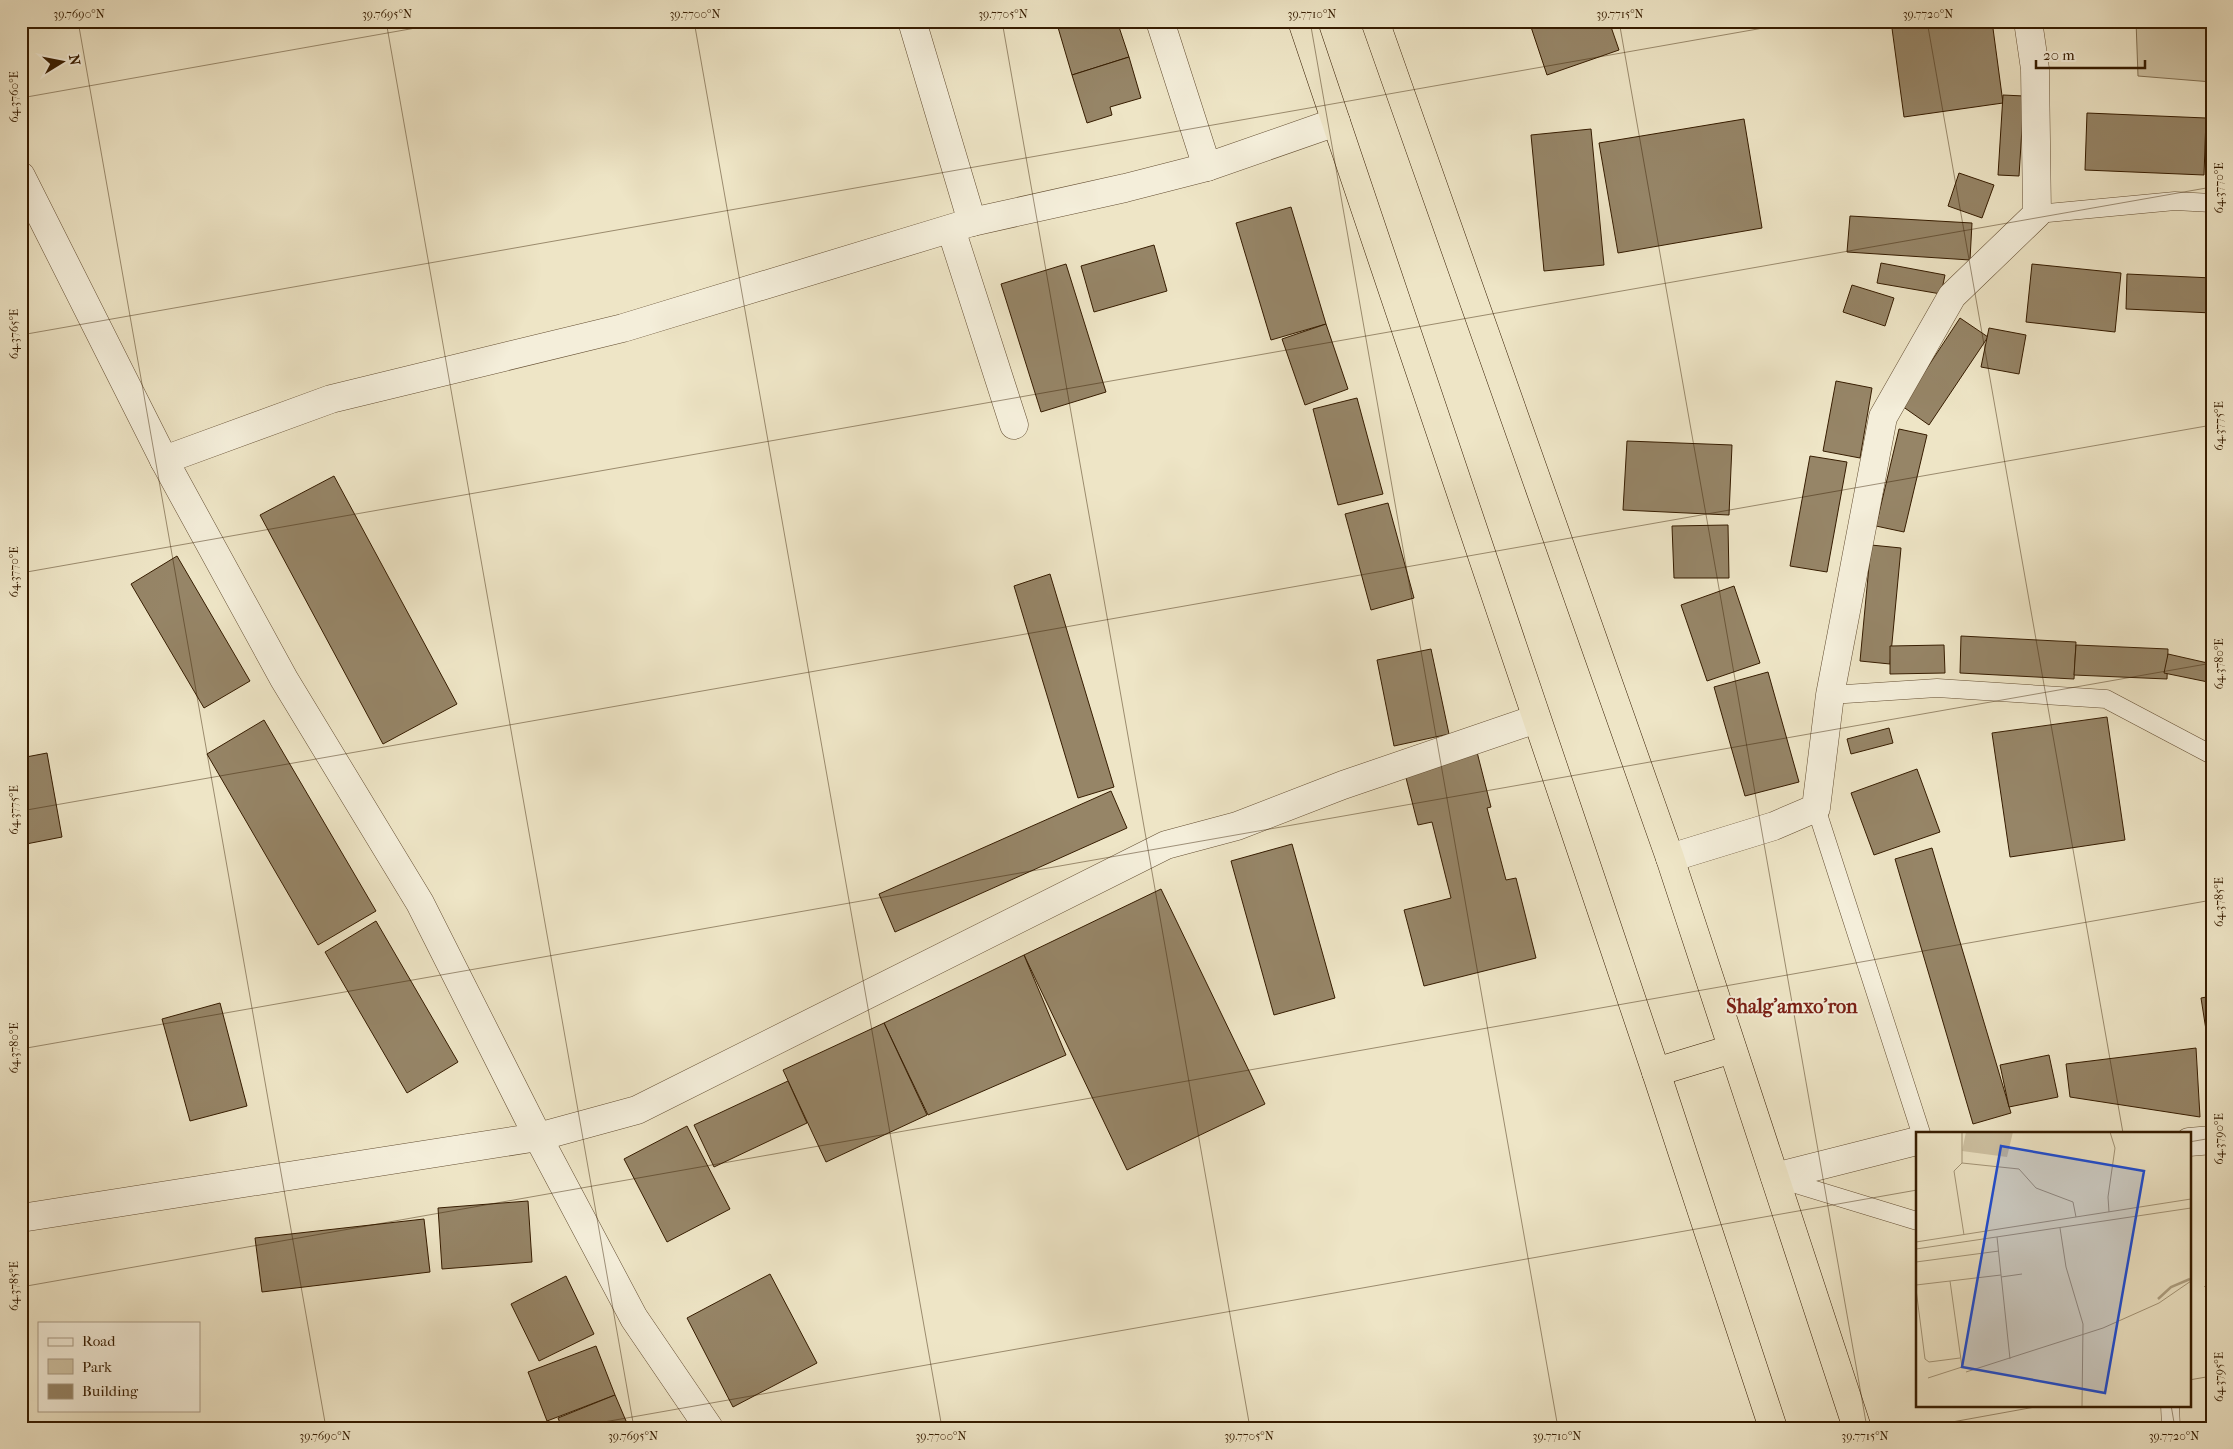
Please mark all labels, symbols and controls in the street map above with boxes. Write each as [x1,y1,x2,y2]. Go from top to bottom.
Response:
text: 39.7690°N [53,7,105,21]
text: 39.7695°N [362,7,412,21]
text: 39.7700°N [669,7,721,21]
text: 39.7705°N [978,7,1028,21]
text: 39.7710°N [1288,7,1336,21]
text: 39.7715°N [1596,7,1644,21]
text: 39.7720°N [1903,7,1953,21]
north arrow [38,38,88,88]
scale bar [2036,38,2144,70]
text: 20 m [2043,46,2075,64]
text: N [65,53,84,67]
text: 64.3760°E [7,71,21,123]
text: 64.3770°E [2212,163,2226,213]
text: 64.3765°E [7,309,21,359]
text: 64.3775°E [2212,401,2226,451]
text: 64.3770°E [7,547,21,597]
text: 64.3780°E [2212,638,2226,690]
text: 64.3775°E [7,785,21,835]
text: 64.3785°E [2212,877,2226,927]
district label: Shalg'amxo'ron [1726,995,1858,1018]
text: 64.3780°E [7,1022,21,1074]
text: 64.3790°E [2212,1113,2226,1165]
inset map [1916,1132,2190,1406]
text: 64.3785°E [7,1261,21,1311]
legend [38,1322,200,1412]
text: Road [82,1332,116,1350]
text: 64.3795°E [2212,1352,2226,1402]
text: Park [82,1358,112,1376]
text: Building [82,1382,139,1400]
text: 39.7690°N [299,1429,351,1443]
text: 39.7695°N [608,1429,658,1443]
text: 39.7700°N [915,1429,967,1443]
text: 39.7705°N [1224,1429,1274,1443]
text: 39.7710°N [1533,1429,1581,1443]
text: 39.7715°N [1841,1429,1889,1443]
text: 39.7720°N [2149,1429,2199,1443]

